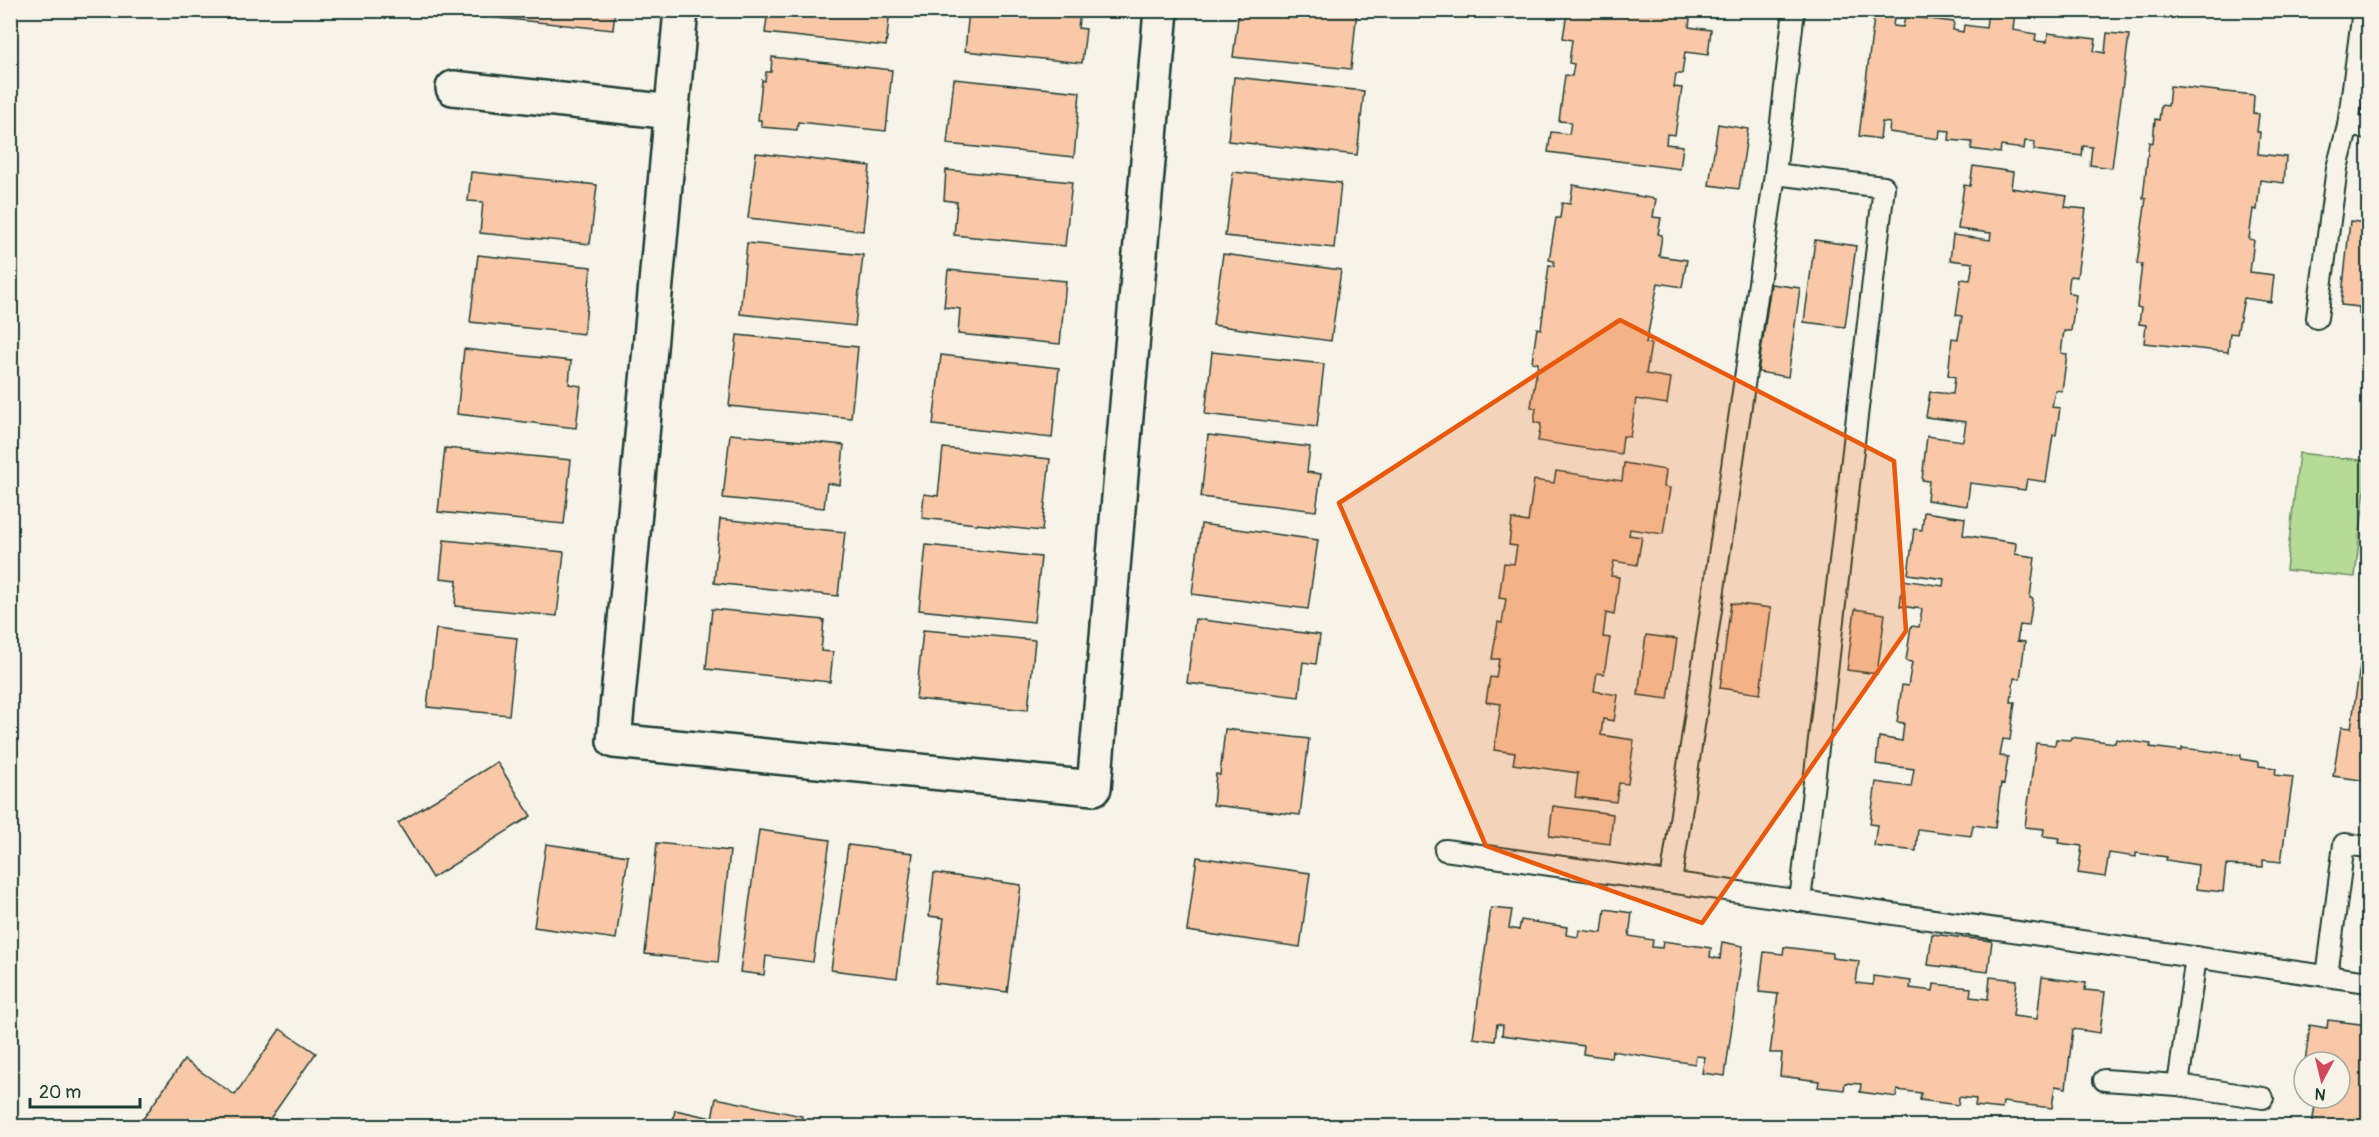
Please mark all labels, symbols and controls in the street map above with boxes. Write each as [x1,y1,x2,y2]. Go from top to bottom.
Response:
north arrow [2292,1050,2352,1110]
scale bar [30,1071,140,1109]
text: 20 m [39,1081,81,1104]
text: N [2314,1083,2327,1104]

